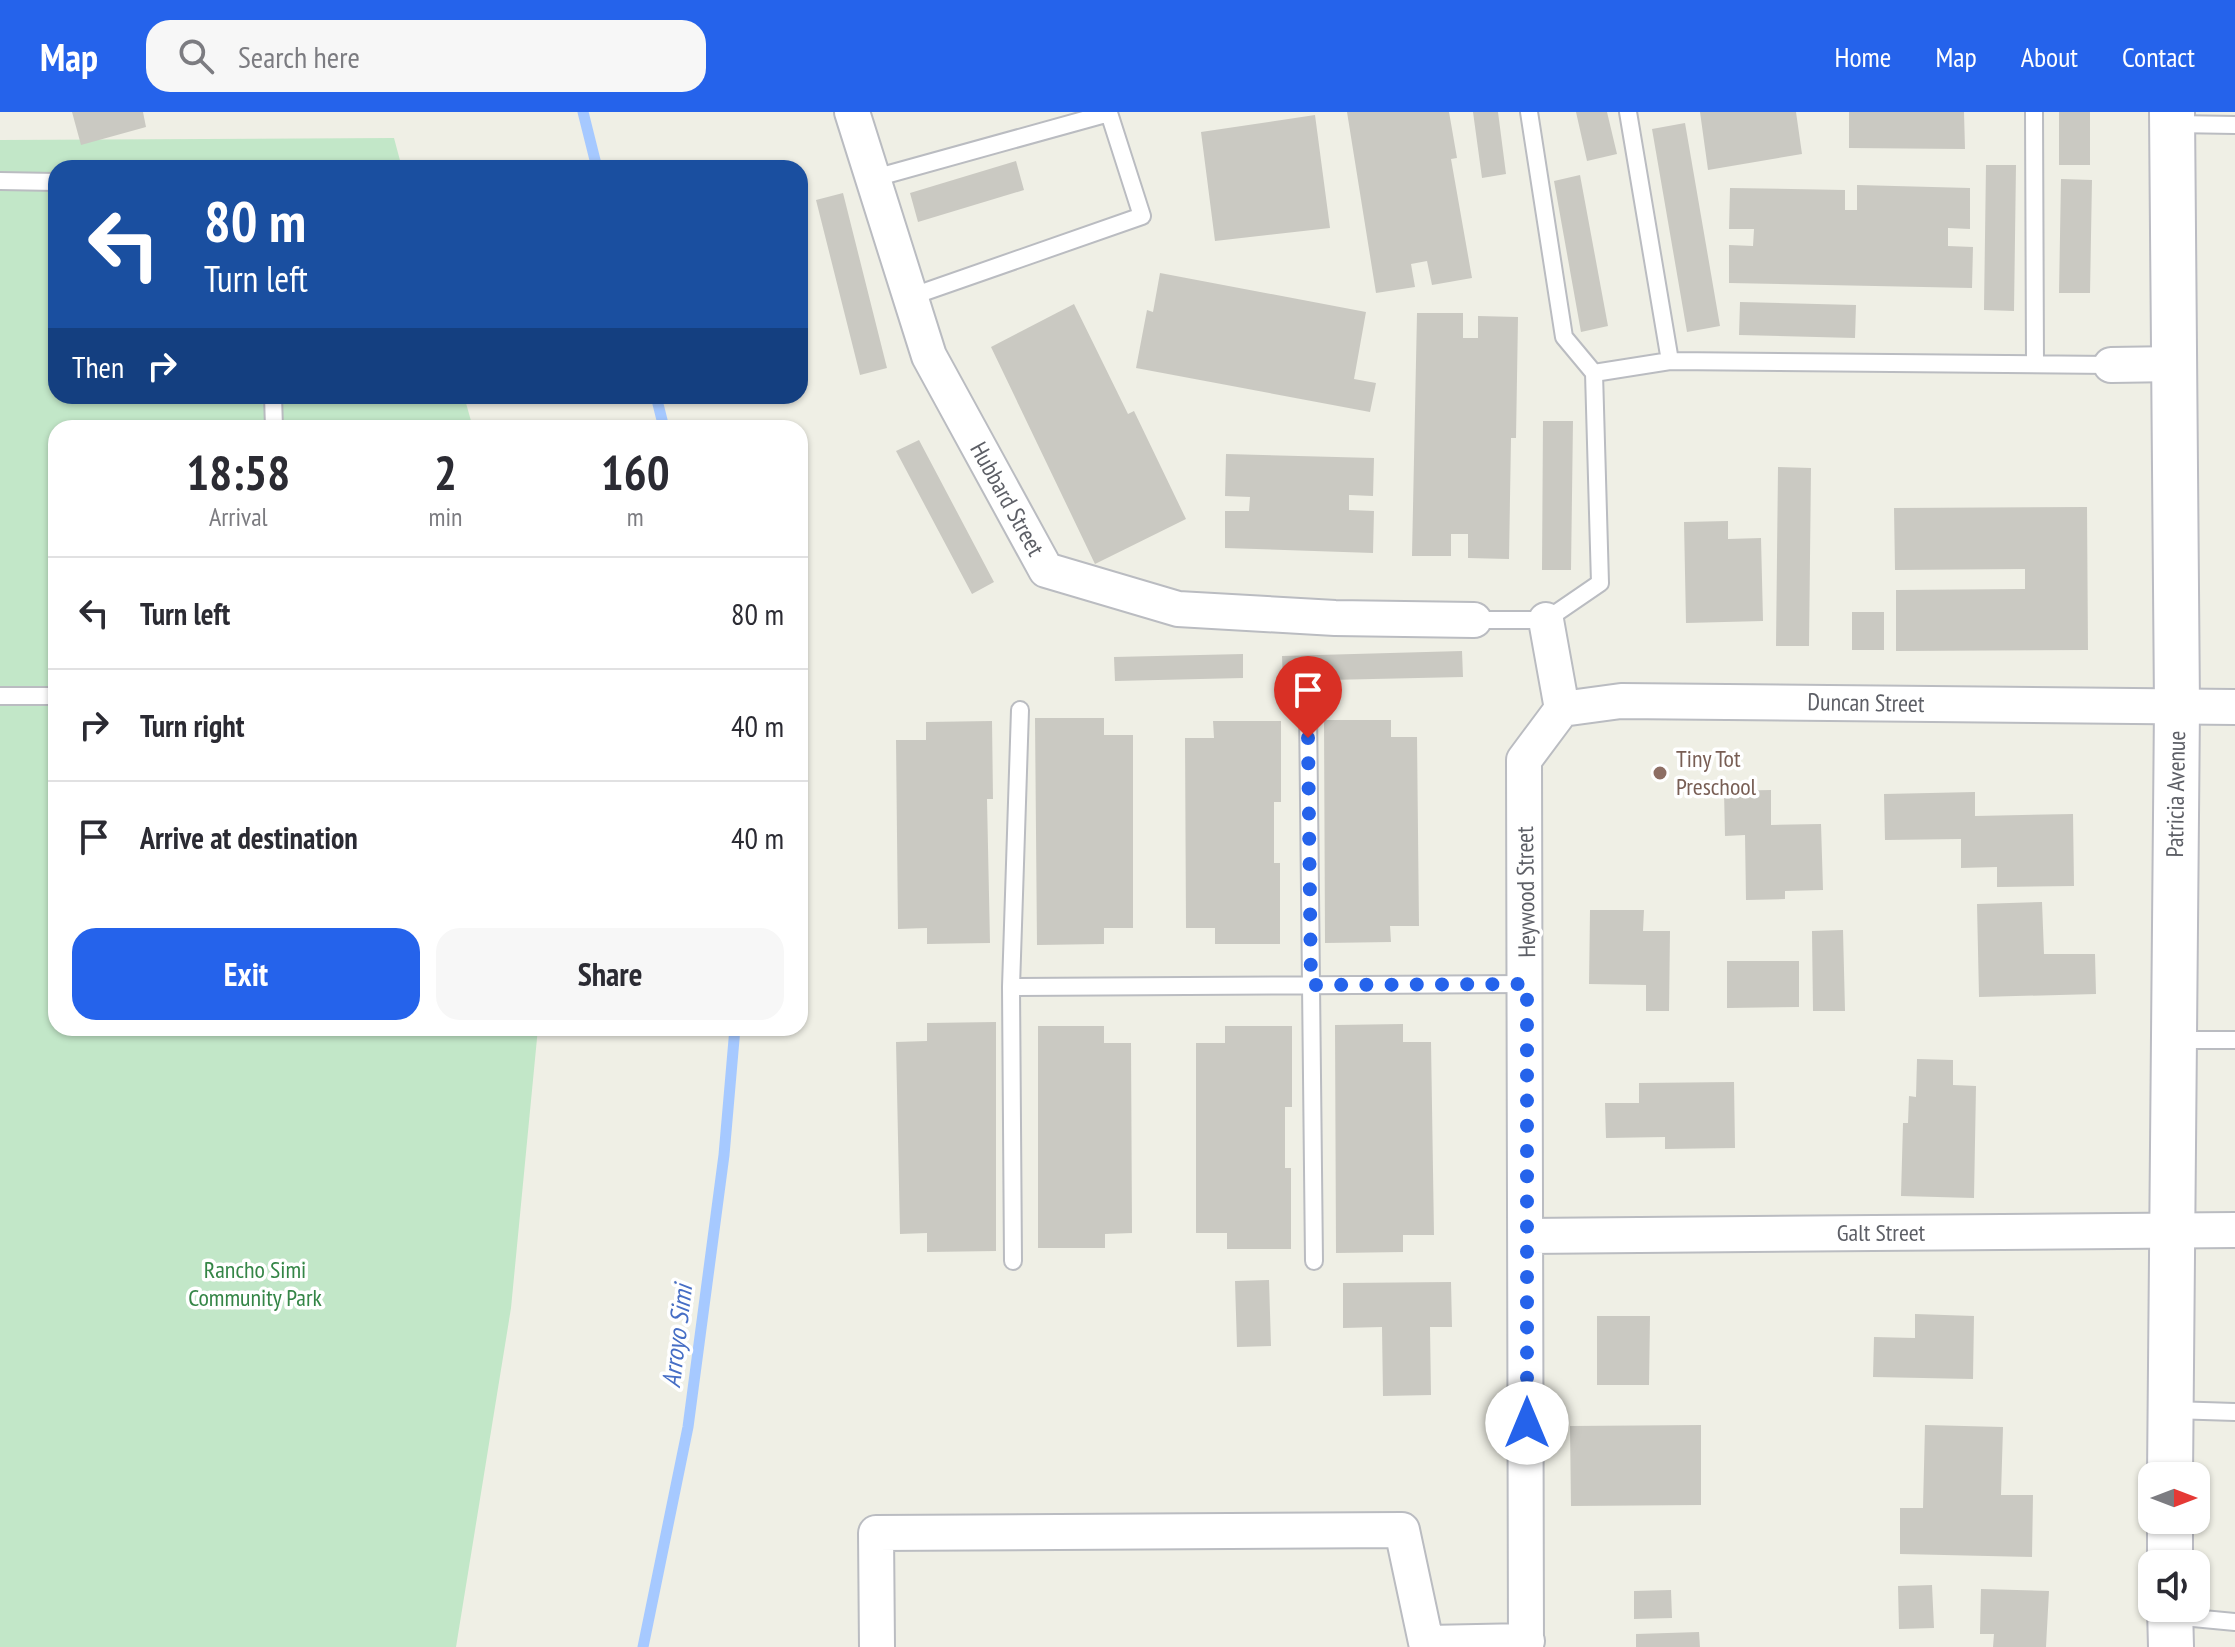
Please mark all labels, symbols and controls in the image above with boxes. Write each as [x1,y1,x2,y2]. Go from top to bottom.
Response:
search box [146,20,706,92]
text: Map [40,32,98,81]
icon: search [174,34,218,78]
text: Search here [238,37,360,76]
text: Home [1835,38,1891,75]
text: Map [1935,38,1977,75]
text: About [2021,38,2078,75]
text: Contact [2122,38,2195,75]
text: 80 m [204,185,306,257]
icon: left [72,192,176,296]
text: Turn left [204,255,308,302]
icon: right [140,344,184,388]
text: Then [72,347,124,386]
street label: Hubbard Street [963,436,1052,561]
text: 18:58 [186,441,290,503]
text: 2 [434,441,457,503]
text: 160 [601,441,670,503]
text: Arrival [209,500,268,533]
text: min [428,500,462,533]
text: m [627,500,644,533]
icon: left [72,591,116,635]
text: Turn left [140,594,230,633]
text: 80 m [731,594,784,633]
pin [1274,656,1342,738]
icon: arrive [1286,668,1330,712]
street label: Duncan Street [1807,686,1925,719]
icon: right [72,703,116,747]
text: Turn right [140,706,244,745]
text: 40 m [731,706,784,745]
street label: Patricia Avenue [2159,730,2192,858]
place label: Tiny Tot Preschool [1676,743,1757,802]
marker: Tiny Tot Preschool [1651,764,1669,782]
icon: arrive [72,815,116,859]
text: Arrive at destination [140,818,358,857]
text: 40 m [731,818,784,857]
street label: Heywood Street [1509,826,1542,958]
button: Exit [72,928,420,1020]
button: Share [436,928,784,1020]
street label: Galt Street [1837,1217,1926,1248]
park label: Rancho Simi Community Park [188,1254,322,1313]
water label: Arroyo Simi [654,1279,700,1389]
position arrow [1485,1381,1569,1465]
north arrow [2138,1462,2210,1534]
map controls [2138,1462,2210,1622]
button: sound [2138,1550,2210,1622]

